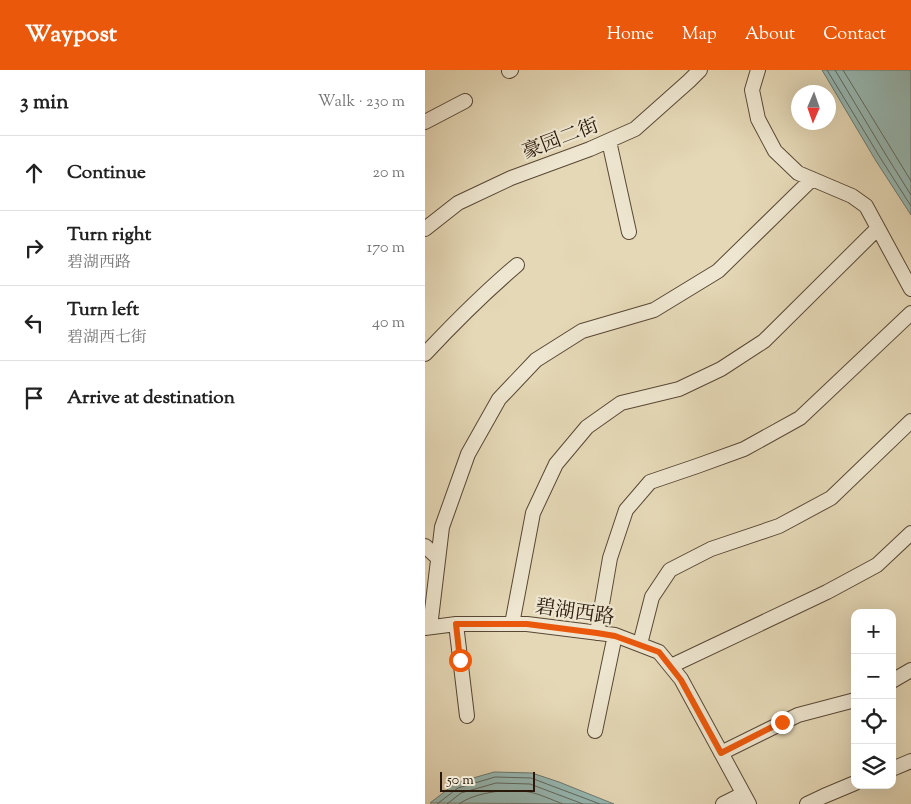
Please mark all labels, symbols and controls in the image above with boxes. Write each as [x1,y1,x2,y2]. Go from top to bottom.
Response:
text: Waypost [25,18,117,52]
text: Home [607,22,654,48]
text: Map [682,22,717,48]
text: About [745,22,795,48]
text: Contact [823,22,886,48]
north arrow [791,85,836,130]
text: 3 min [20,88,69,118]
text: Walk · 230 m [318,91,405,114]
street label: 豪园二街 [518,112,603,168]
icon: ahead [20,159,48,187]
text: Continue [67,160,146,187]
text: 20 m [372,162,405,185]
text: Turn right [67,222,151,249]
icon: right [20,234,48,262]
text: 170 m [367,237,405,260]
text: 碧湖西路 [67,252,131,275]
text: Turn left [67,297,139,324]
icon: left [20,309,48,337]
text: 40 m [372,312,405,335]
text: 碧湖西七街 [67,327,147,350]
icon: arrive [20,384,48,412]
text: Arrive at destination [67,385,235,412]
street label: 碧湖西路 [533,594,616,633]
map controls [851,609,896,789]
button: + [851,609,896,654]
route start [449,649,472,672]
button: − [851,654,896,699]
button: locate [851,699,896,744]
route end [771,711,794,734]
button: layers [851,744,896,789]
scale bar [440,769,535,792]
text: 50 m [447,771,474,791]

